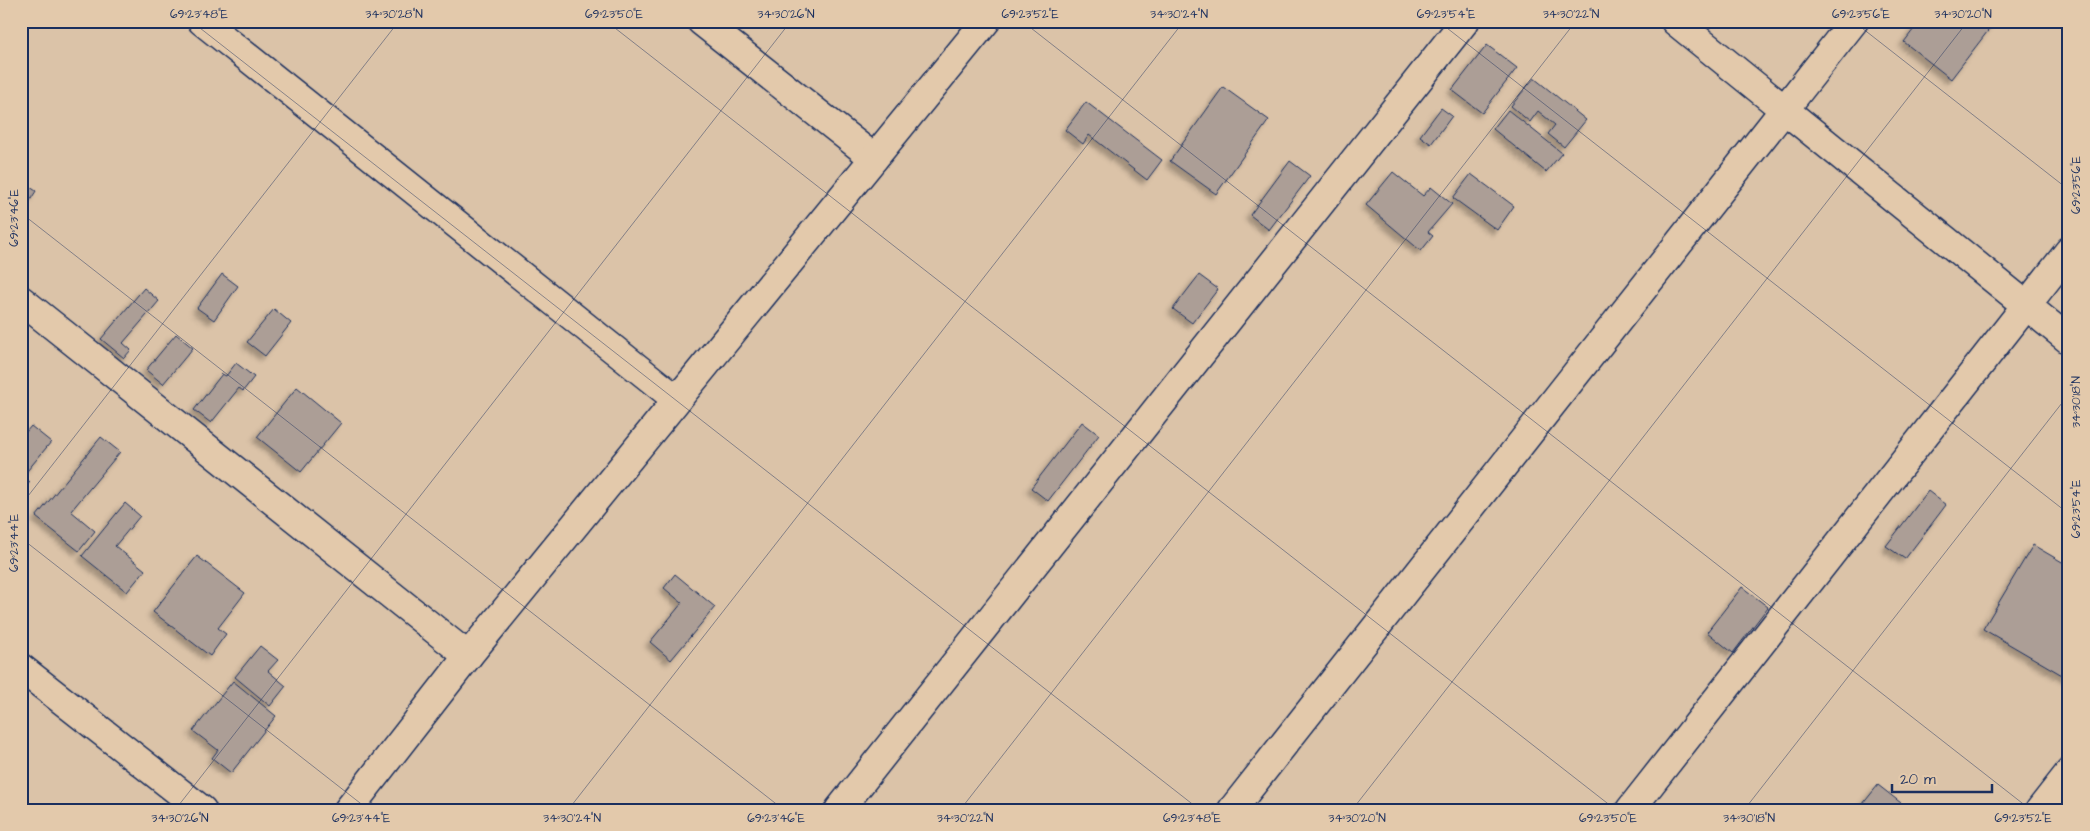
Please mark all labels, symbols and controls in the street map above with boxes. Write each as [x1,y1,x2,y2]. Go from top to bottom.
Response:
text: 69°23'48"E [170,6,228,23]
text: 34°30'28"N [365,6,423,23]
text: 69°23'50"E [585,6,643,23]
text: 34°30'26"N [757,6,815,23]
text: 69°23'52"E [1001,6,1059,23]
text: 34°30'24"N [1150,6,1208,23]
text: 69°23'54"E [1417,6,1475,23]
text: 34°30'22"N [1543,6,1600,23]
text: 69°23'56"E [1832,6,1890,23]
text: 34°30'20"N [1934,6,1992,23]
text: 69°23'56"E [2068,156,2085,214]
text: 69°23'46"E [6,189,23,247]
text: 34°30'18"N [2068,375,2085,428]
text: 69°23'54"E [2068,480,2085,538]
text: 69°23'44"E [6,514,23,572]
scale bar [1892,761,1992,793]
text: 20 m [1900,769,1936,790]
text: 34°30'26"N [151,810,209,827]
text: 69°23'44"E [332,810,390,827]
text: 34°30'24"N [543,810,601,827]
text: 69°23'46"E [747,810,805,827]
text: 34°30'22"N [937,810,994,827]
text: 69°23'48"E [1163,810,1221,827]
text: 34°30'20"N [1328,810,1386,827]
text: 69°23'50"E [1579,810,1637,827]
text: 34°30'18"N [1723,810,1776,827]
text: 69°23'52"E [1994,810,2052,827]

